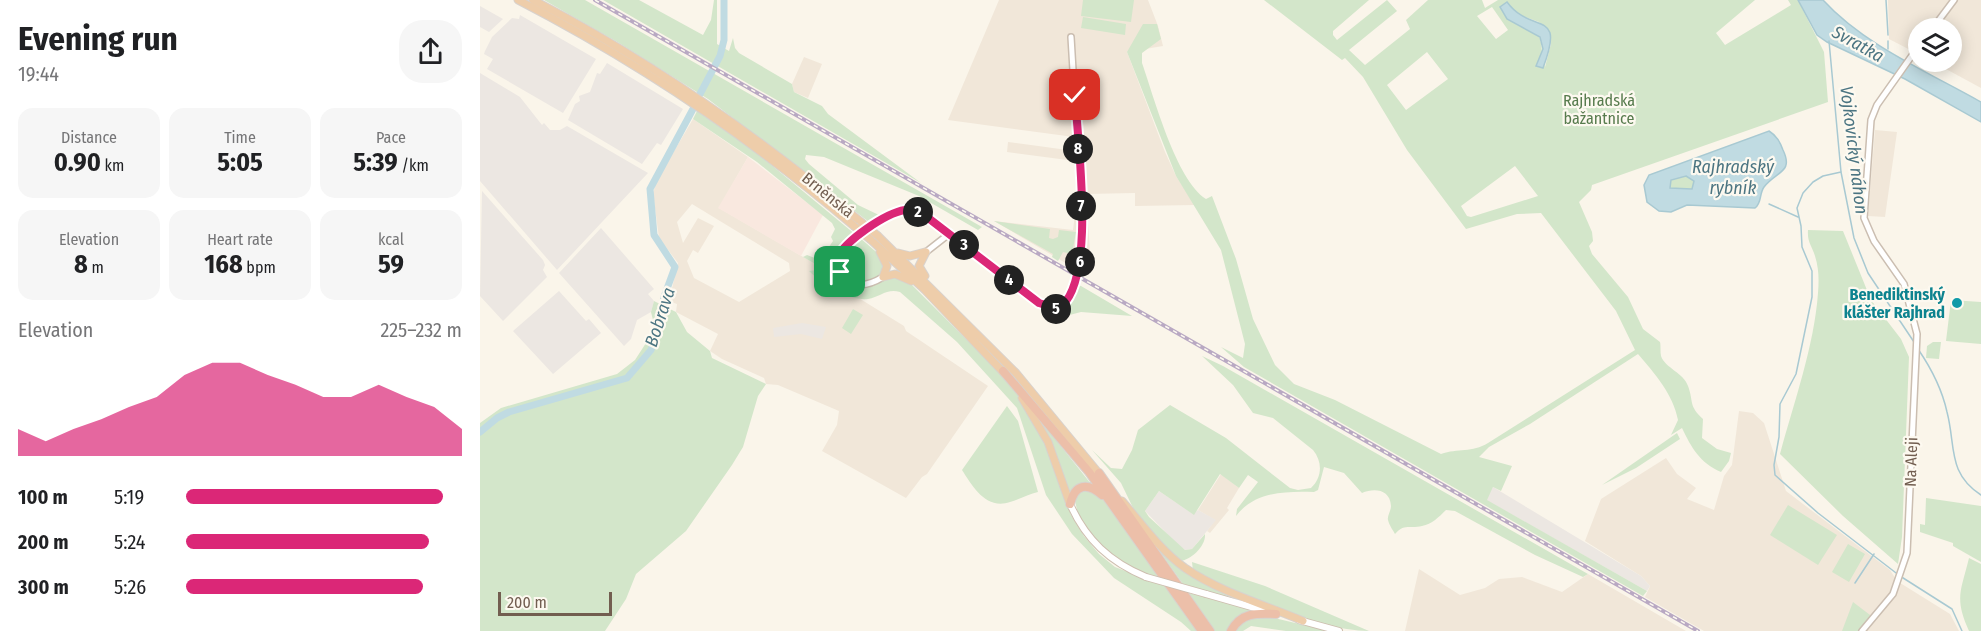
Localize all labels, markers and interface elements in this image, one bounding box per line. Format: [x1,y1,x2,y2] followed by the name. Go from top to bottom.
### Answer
[1908,18,1962,72] map controls
[1908,18,1962,72] button: layers
[18,19,178,59] text: Evening run
[399,20,462,83] button: share
[1827,20,1888,67] water label: Svratka
[18,62,59,86] text: 19:44
[1049,69,1100,120] pin
[1058,78,1091,111] icon: check
[1835,85,1873,215] water label: Vojkovický náhon
[1563,91,1635,128] park label: Rajhradská bažantnice
[61,128,117,147] text: Distance
[224,128,256,147] text: Time
[376,128,406,147] text: Pace
[1063,134,1093,164] pin: 8
[1074,139,1082,158] text: 8
[54,147,101,178] text: 0.90
[217,147,263,178] text: 5:05
[353,147,398,178] text: 5:39
[101,156,124,175] text: km
[398,156,429,175] text: /km
[1692,156,1775,199] water label: Rajhradský rybník
[798,168,858,222] street label: Brněnská
[1066,191,1096,221] pin: 7
[1078,196,1084,215] text: 7
[903,197,933,227] pin: 2
[914,202,922,221] text: 2
[59,230,119,249] text: Elevation
[207,230,273,249] text: Heart rate
[378,230,404,249] text: kcal
[949,230,979,260] pin: 3
[960,235,968,254] text: 3
[814,246,865,297] pin
[1065,247,1095,277] pin: 6
[74,249,88,280] text: 8
[204,249,243,280] text: 168
[378,249,404,280] text: 59
[1076,252,1084,271] text: 6
[823,255,856,288] icon: arrive
[88,258,104,277] text: m
[243,258,276,277] text: bpm
[994,265,1024,295] pin: 4
[1005,270,1013,289] text: 4
[640,285,680,349] water label: Bobrava
[1844,285,1945,322] place label: Benediktinský klášter Rajhrad
[1041,294,1071,324] pin: 5
[1950,296,1964,310] marker: Benediktinský klášter Rajhrad
[1052,299,1060,318] text: 5
[18,318,93,342] text: Elevation
[380,318,462,342] text: 225–232 m
[1901,437,1921,487] street label: Na Aleji
[18,485,68,509] text: 100 m
[114,485,144,509] text: 5:19
[18,530,69,554] text: 200 m
[114,530,146,554] text: 5:24
[18,575,69,599] text: 300 m
[114,575,146,599] text: 5:26
[498,589,612,616] scale bar
[507,593,547,612] text: 200 m

